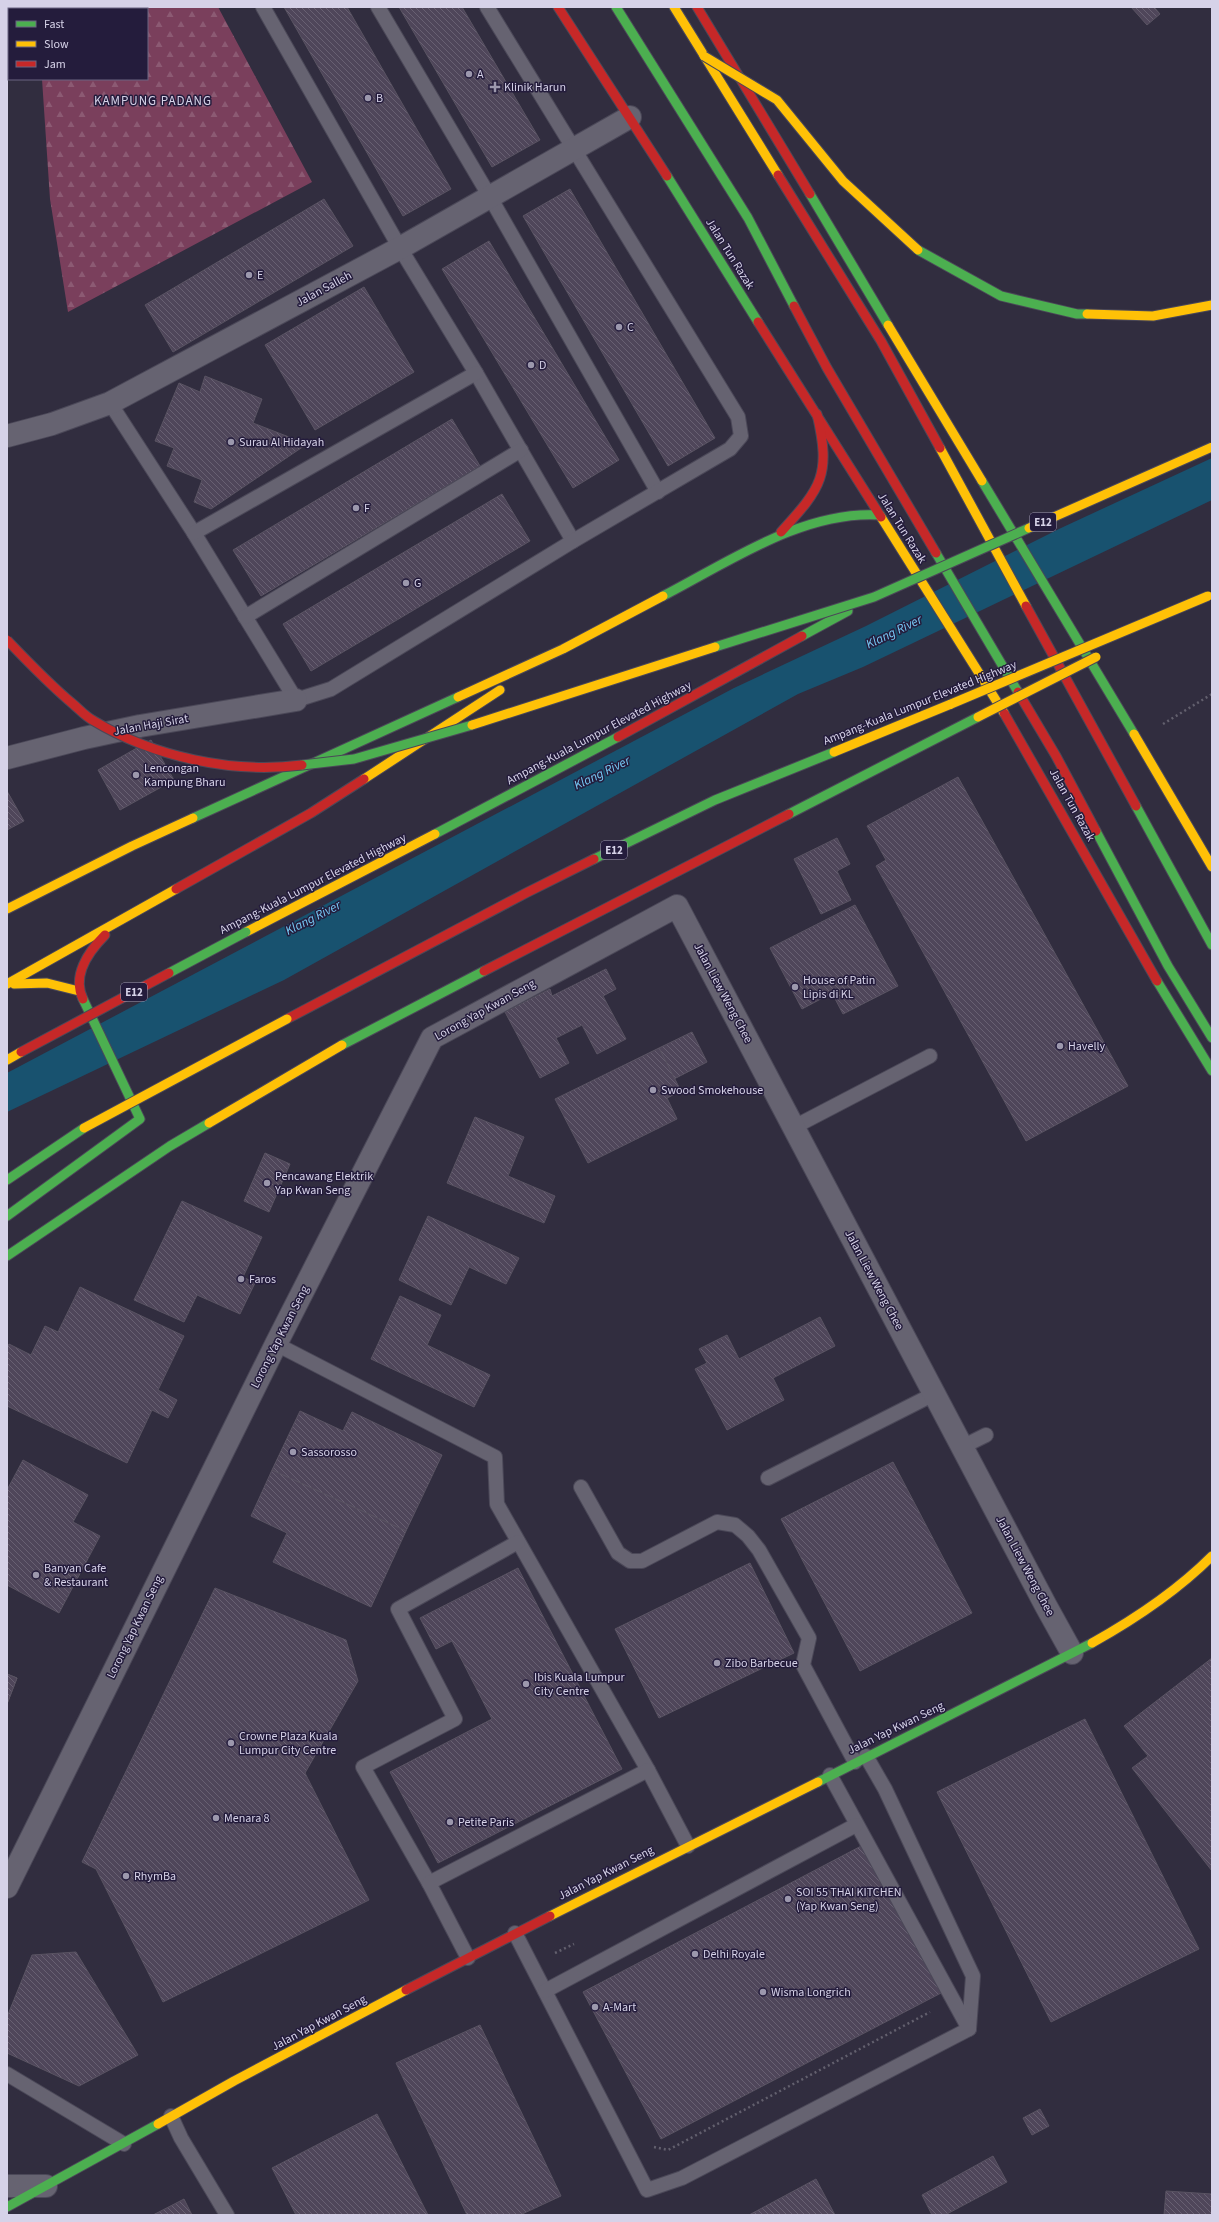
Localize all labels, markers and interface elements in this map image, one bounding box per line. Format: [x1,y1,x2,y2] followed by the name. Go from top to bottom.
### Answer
[8,8,148,80] legend
[44,16,64,33] text: Fast
[44,36,69,53] text: Slow
[44,56,66,73] text: Jam
[477,66,484,83] place label: A
[464,69,474,79] marker: A
[504,79,566,96] place label: Klinik Harun
[489,81,501,93] marker: Klinik Harun
[376,90,383,107] place label: B
[94,92,212,110] district label: KAMPUNG PADANG
[363,93,373,103] marker: B
[701,215,759,293] street label: Jalan Tun Razak
[257,267,263,284] place label: E
[293,267,355,311] street label: Jalan Salleh
[244,270,254,280] marker: E
[627,319,634,336] place label: C
[614,322,624,332] marker: C
[539,357,546,374] place label: D
[526,360,536,370] marker: D
[239,434,324,451] place label: Surau Al Hidayah
[226,437,236,447] marker: Surau Al Hidayah
[873,489,931,567] street label: Jalan Tun Razak
[364,500,370,517] place label: F
[351,503,361,513] marker: F
[1030,513,1056,531] road number: E12
[414,575,421,592] place label: G
[401,578,411,588] marker: G
[863,610,926,653] water label: Klang River
[821,656,1020,750] street label: Ampang-Kuala Lumpur Elevated Highway
[504,677,695,789] street label: Ampang-Kuala Lumpur Elevated Highway
[112,710,190,740] street label: Jalan Haji Sirat
[571,751,634,794] water label: Klang River
[144,760,225,791] place label: Lencongan Kampung Bharu
[1045,766,1099,845] street label: Jalan Tun Razak
[131,770,141,780] marker: Lencongan Kampung Bharu
[217,829,410,939] street label: Ampang-Kuala Lumpur Elevated Highway
[601,841,627,859] road number: E12
[282,896,345,940] water label: Klang River
[689,940,757,1046] street label: Jalan Liew Weng Chee
[803,972,875,1003] place label: House of Patin Lipis di KL
[431,975,539,1045] street label: Lorong Yap Kwan Seng
[790,982,800,992] marker: House of Patin Lipis di KL
[121,983,147,1001] road number: E12
[1068,1038,1106,1055] place label: Havelly
[1055,1041,1065,1051] marker: Havelly
[661,1082,763,1099] place label: Swood Smokehouse
[648,1085,658,1095] marker: Swood Smokehouse
[274,1168,373,1199] place label: Pencawang Elektrik Yap Kwan Seng
[262,1178,272,1188] marker: Pencawang Elektrik Yap Kwan Seng
[840,1227,908,1333] street label: Jalan Liew Weng Chee
[249,1271,276,1288] place label: Faros
[236,1274,246,1284] marker: Faros
[247,1283,313,1391] street label: Lorong Yap Kwan Seng
[301,1444,357,1461] place label: Sassorosso
[288,1447,298,1457] marker: Sassorosso
[991,1513,1059,1619] street label: Jalan Liew Weng Chee
[44,1560,108,1591] place label: Banyan Cafe & Restaurant
[31,1570,41,1580] marker: Banyan Cafe & Restaurant
[103,1572,167,1682] street label: Lorong Yap Kwan Seng
[725,1655,798,1672] place label: Zibo Barbecue
[712,1658,722,1668] marker: Zibo Barbecue
[534,1669,625,1700] place label: Ibis Kuala Lumpur City Centre
[521,1679,531,1689] marker: Ibis Kuala Lumpur City Centre
[845,1697,947,1759] street label: Jalan Yap Kwan Seng
[239,1728,338,1759] place label: Crowne Plaza Kuala Lumpur City Centre
[226,1738,236,1748] marker: Crowne Plaza Kuala Lumpur City Centre
[224,1810,270,1827] place label: Menara 8
[211,1813,221,1823] marker: Menara 8
[458,1814,514,1831] place label: Petite Paris
[445,1817,455,1827] marker: Petite Paris
[555,1842,657,1904] street label: Jalan Yap Kwan Seng
[134,1868,176,1885] place label: RhymBa
[121,1871,131,1881] marker: RhymBa
[796,1884,902,1915] place label: SOI 55 THAI KITCHEN (Yap Kwan Seng)
[783,1894,793,1904] marker: SOI 55 THAI KITCHEN (Yap Kwan Seng)
[703,1946,765,1963] place label: Delhi Royale
[690,1949,700,1959] marker: Delhi Royale
[771,1984,851,2001] place label: Wisma Longrich
[758,1987,768,1997] marker: Wisma Longrich
[269,1991,369,2055] street label: Jalan Yap Kwan Seng
[603,1999,636,2016] place label: A-Mart
[590,2002,600,2012] marker: A-Mart

